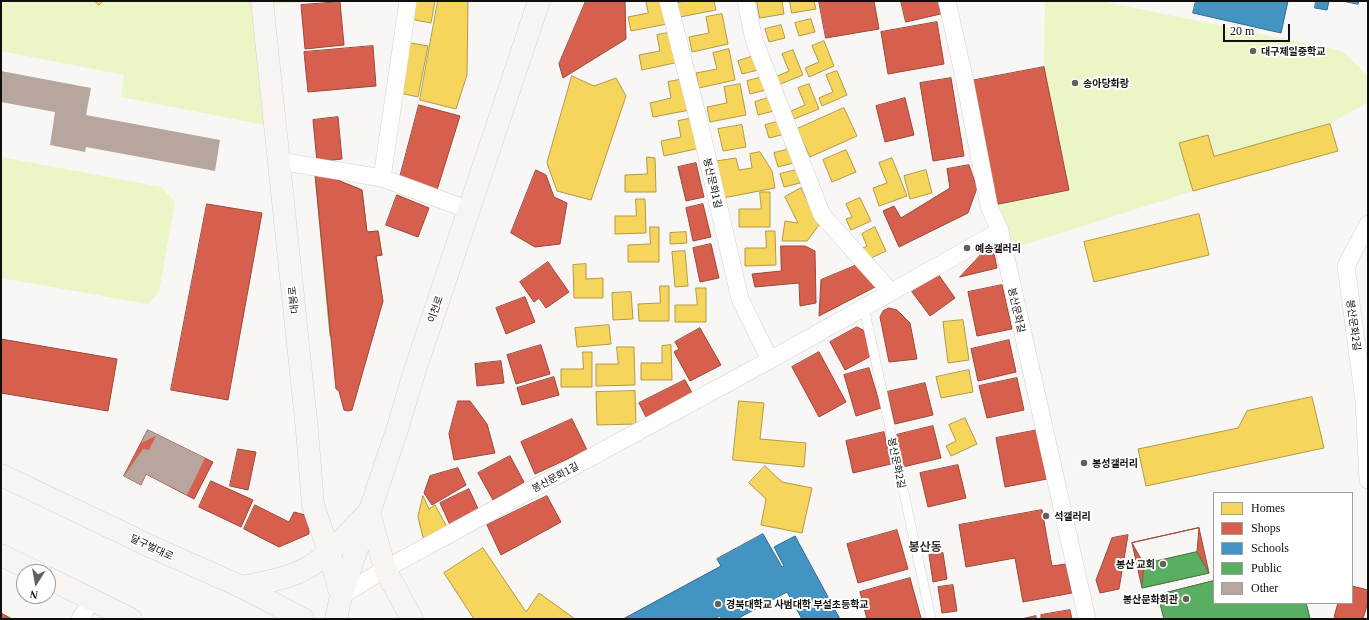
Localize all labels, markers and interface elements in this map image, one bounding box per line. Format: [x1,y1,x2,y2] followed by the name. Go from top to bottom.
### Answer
[1225,16,1292,42] scale bar
[1230,24,1254,38] text: 20 m
[1261,45,1325,57] place label: 대구제일중학교
[1248,46,1258,56] marker: 대구제일중학교
[1083,77,1129,89] place label: 송아당화랑
[1070,78,1080,88] marker: 송아당화랑
[701,157,725,209] street label: 봉산문화1길
[975,242,1021,254] place label: 예송갤러리
[962,243,972,253] marker: 예송갤러리
[286,286,300,314] street label: 대봉로
[1006,286,1028,334] street label: 봉산문화길
[425,294,445,324] street label: 이천로
[1344,299,1364,351] street label: 봉산문화2길
[886,437,908,489] street label: 봉산문화2길
[1092,457,1138,469] place label: 봉성갤러리
[1079,458,1089,468] marker: 봉성갤러리
[529,460,581,494] street label: 봉산문화1길
[1213,492,1353,604] legend
[1251,501,1285,515] text: Homes
[1054,510,1091,522] place label: 석갤러리
[1041,511,1051,521] marker: 석갤러리
[1251,521,1280,535] text: Shops
[129,532,175,562] street label: 달구벌대로
[908,539,942,553] district label: 봉산동
[1251,541,1289,555] text: Schools
[1116,558,1155,570] place label: 봉산 교회
[1158,559,1168,569] marker: 봉산 교회
[1251,561,1282,575] text: Public
[16,564,56,604] north arrow
[1251,581,1278,595] text: Other
[29,588,39,601] text: N
[1123,593,1178,605] place label: 봉산문화회관
[1181,594,1191,604] marker: 봉산문화회관
[726,598,869,610] place label: 경북대학교 사범대학 부설초등학교
[713,599,723,609] marker: 경북대학교 사범대학 부설초등학교

